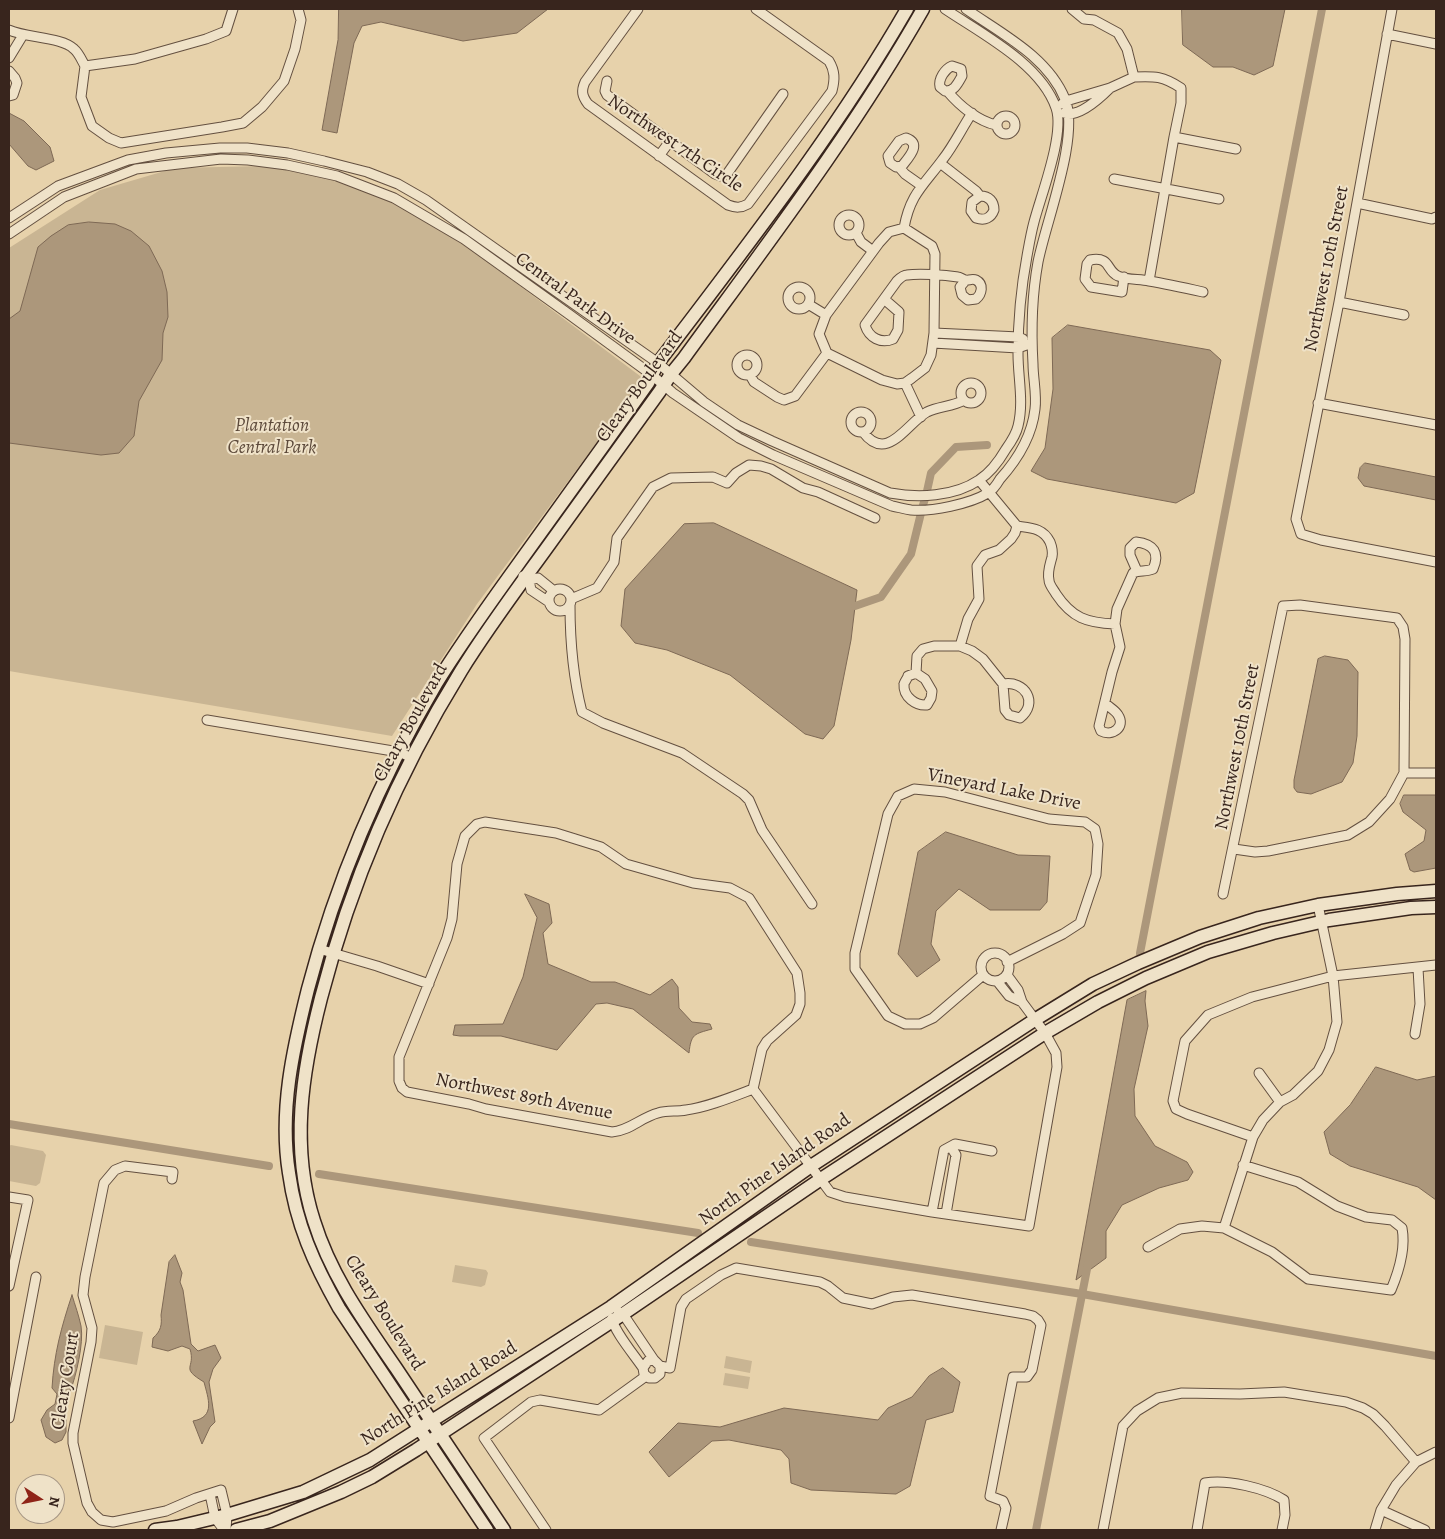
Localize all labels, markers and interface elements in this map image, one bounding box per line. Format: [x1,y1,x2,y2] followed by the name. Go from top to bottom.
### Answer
[603,90,747,198] street label: Northwest 7th Circle
[1300,184,1354,354] street label: Northwest 10th Street
[510,248,640,350] street label: Central Park Drive
[592,327,688,447] street label: Cleary Boulevard
[228,415,316,459] park label: Plantation Central Park
[369,660,453,786] street label: Cleary Boulevard
[1211,662,1265,832] street label: Northwest 10th Street
[925,764,1083,816] street label: Vineyard Lake Drive
[433,1069,615,1125] street label: Northwest 89th Avenue
[695,1109,855,1231] street label: North Pine Island Road
[339,1251,429,1375] street label: Cleary Boulevard
[47,1331,85,1431] street label: Cleary Court
[357,1337,521,1451] street label: North Pine Island Road
[15,1474,65,1524] north arrow
[44,1495,65,1509] text: N

